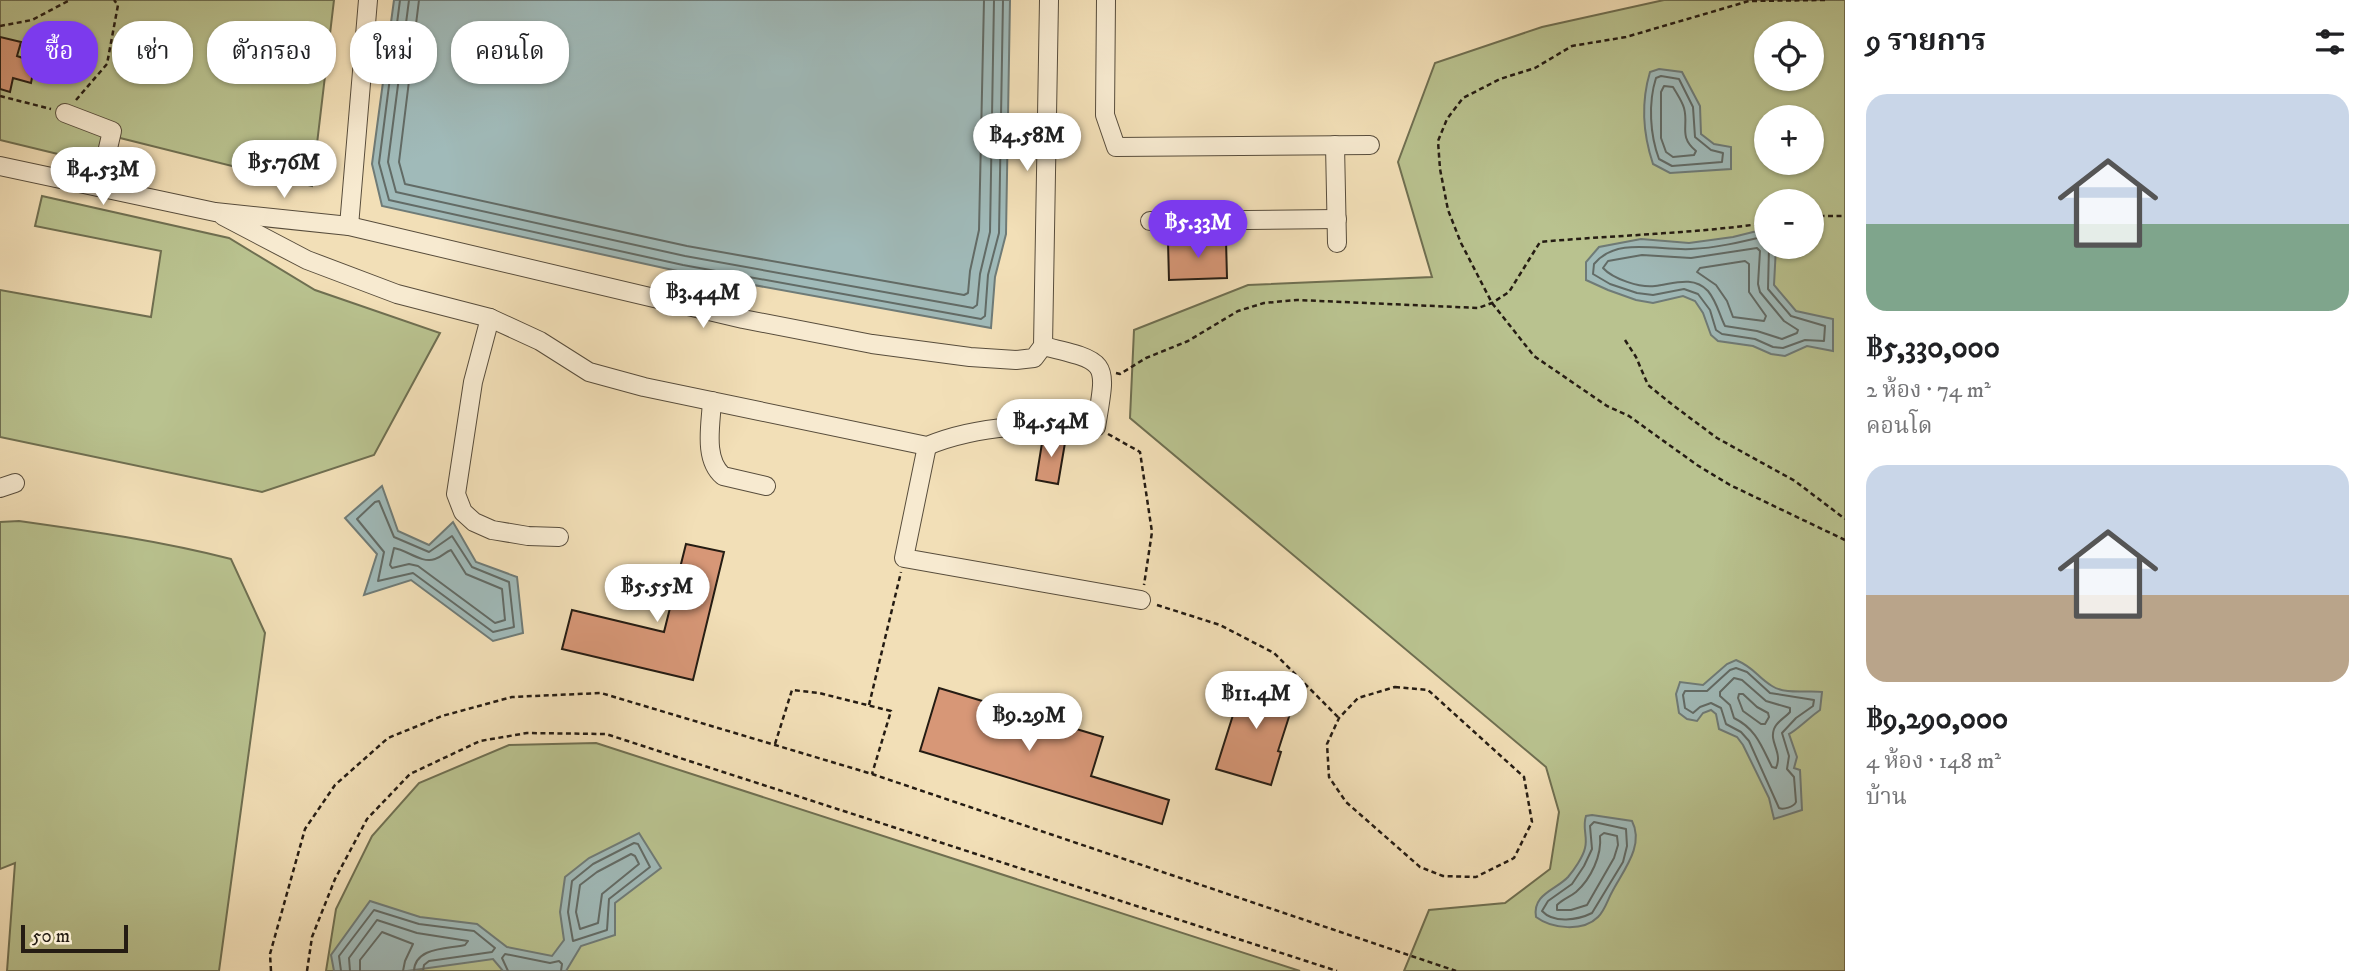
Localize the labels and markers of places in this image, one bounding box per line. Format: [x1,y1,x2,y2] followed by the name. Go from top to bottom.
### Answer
[970,114,1084,173] pin: ฿4.58M
[227,140,341,200] pin: ฿5.76M
[46,148,160,207] pin: ฿4.53M
[1141,201,1255,260] pin: ฿5.33M
[646,270,760,330] pin: ฿3.44M
[994,400,1108,459] pin: ฿4.54M
[600,564,714,624] pin: ฿5.55M
[1199,672,1313,731] pin: ฿11.4M
[972,694,1086,753] pin: ฿9.29M

